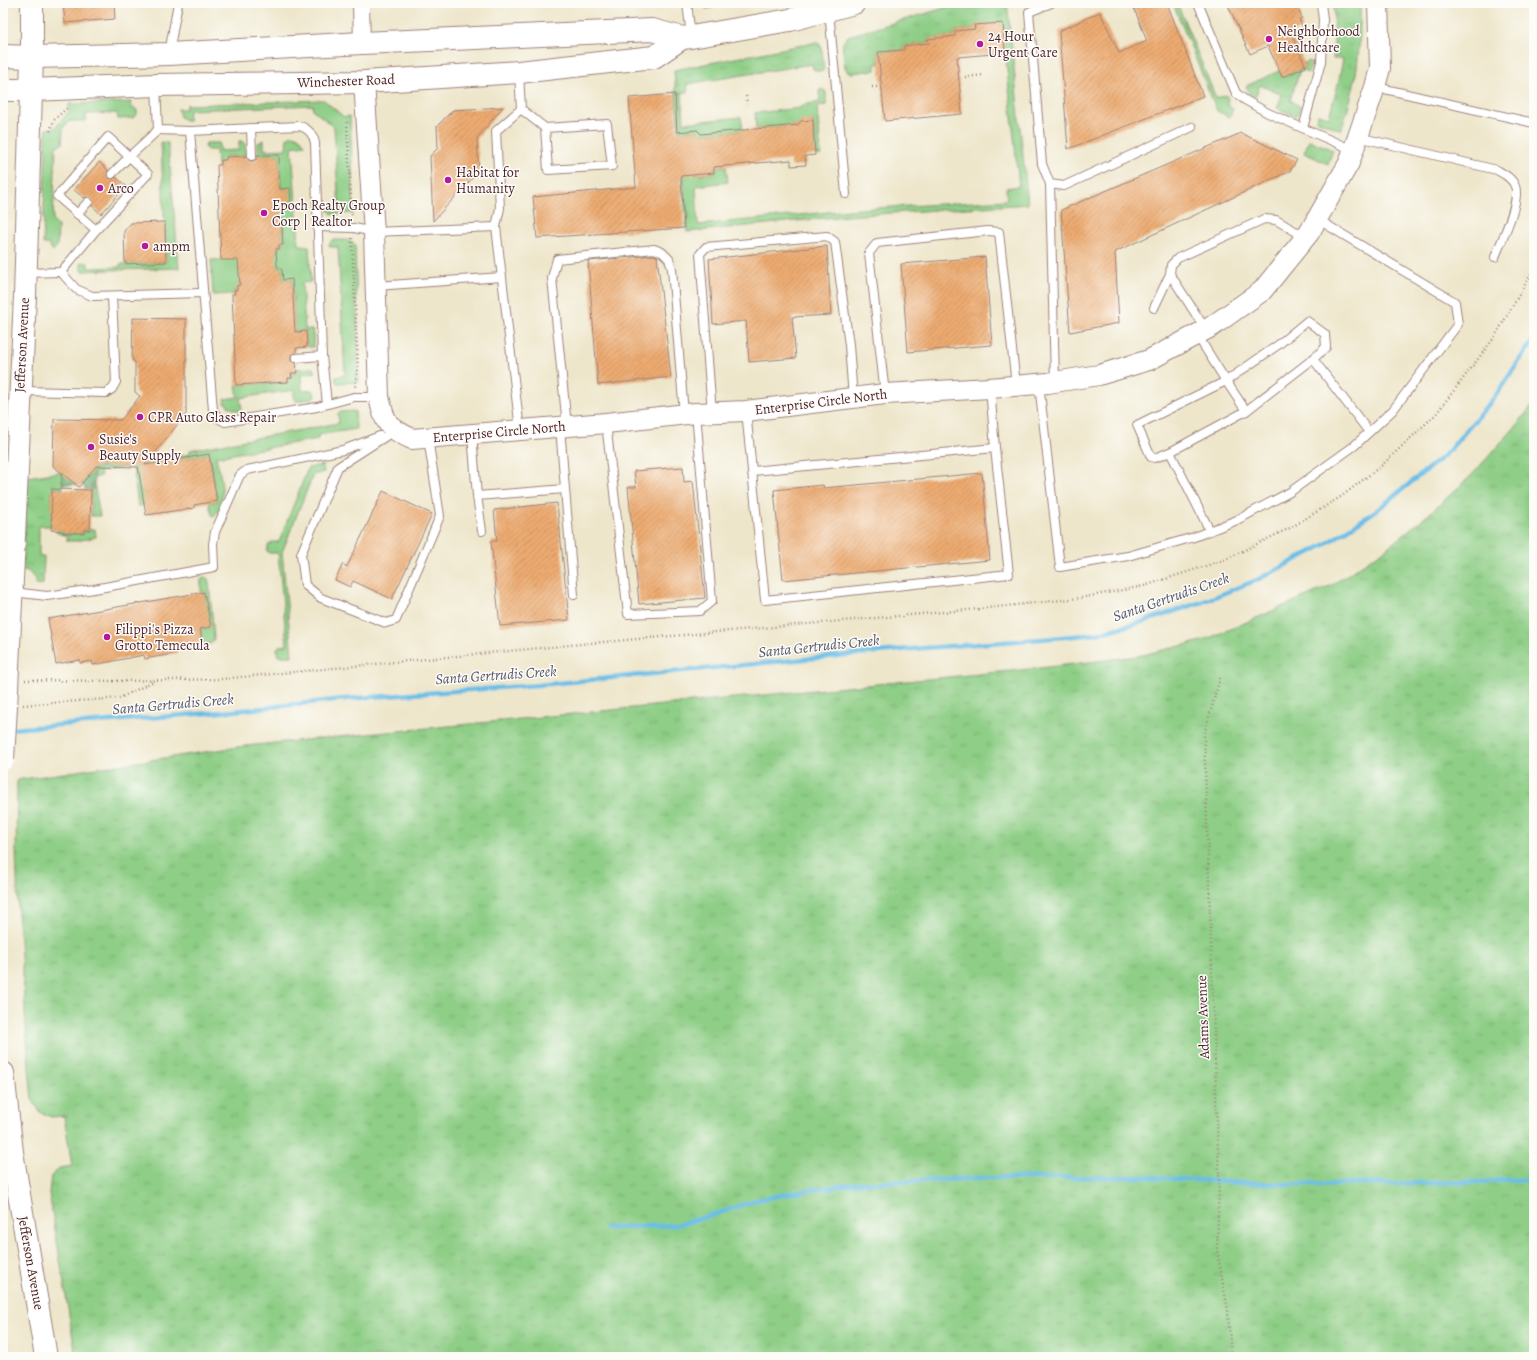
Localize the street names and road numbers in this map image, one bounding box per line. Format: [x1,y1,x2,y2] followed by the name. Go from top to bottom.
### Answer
[296,70,396,92] street label: Winchester Road
[10,297,34,393] street label: Jefferson Avenue
[754,384,889,420] street label: Enterprise Circle North
[432,417,567,447] street label: Enterprise Circle North
[1192,975,1214,1060] street label: Adams Avenue
[13,1214,49,1312] street label: Jefferson Avenue

